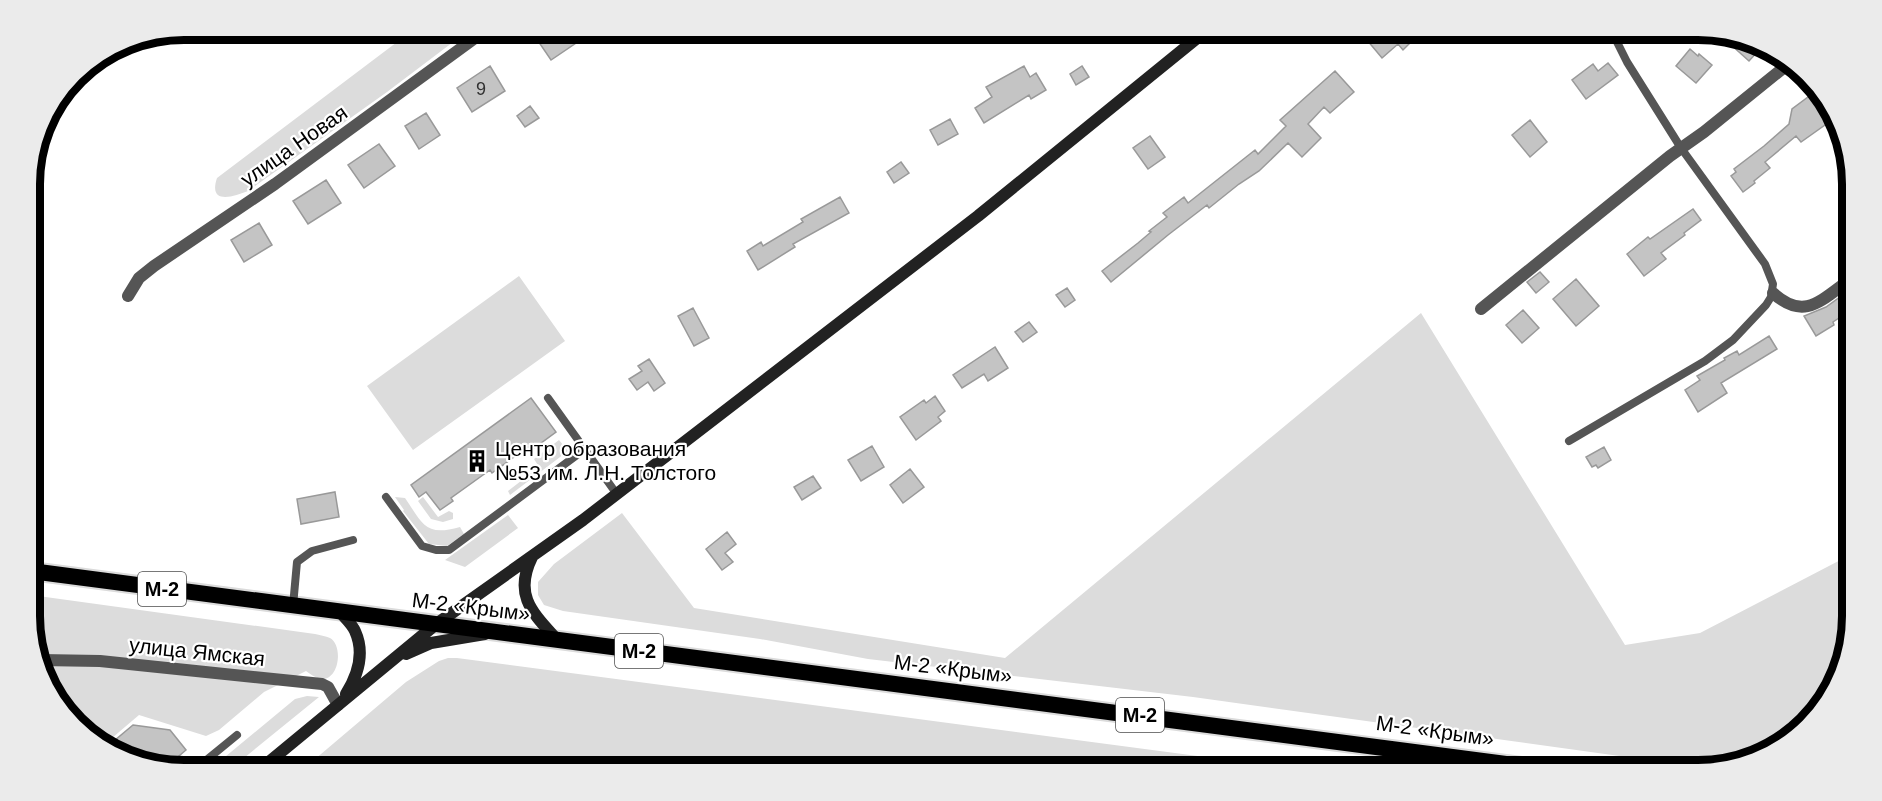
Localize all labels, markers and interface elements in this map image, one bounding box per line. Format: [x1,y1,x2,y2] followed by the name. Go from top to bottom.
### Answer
[476,79,486,99] house number: 9
[236,100,351,191] street label: улица Новая
[495,437,716,484] place label: Центр образования №53 им. Л.Н. Толстого
[464,448,490,474] building icon: Центр образования №53 им. Л.Н. Толстого
[138,572,186,606] road number: М-2
[411,588,531,625] street label: М-2 «Крым»
[128,633,266,670] street label: улица Ямская
[615,634,663,668] road number: М-2
[893,650,1013,687] street label: М-2 «Крым»
[1116,698,1164,732] road number: М-2
[1375,711,1495,750] street label: М-2 «Крым»

